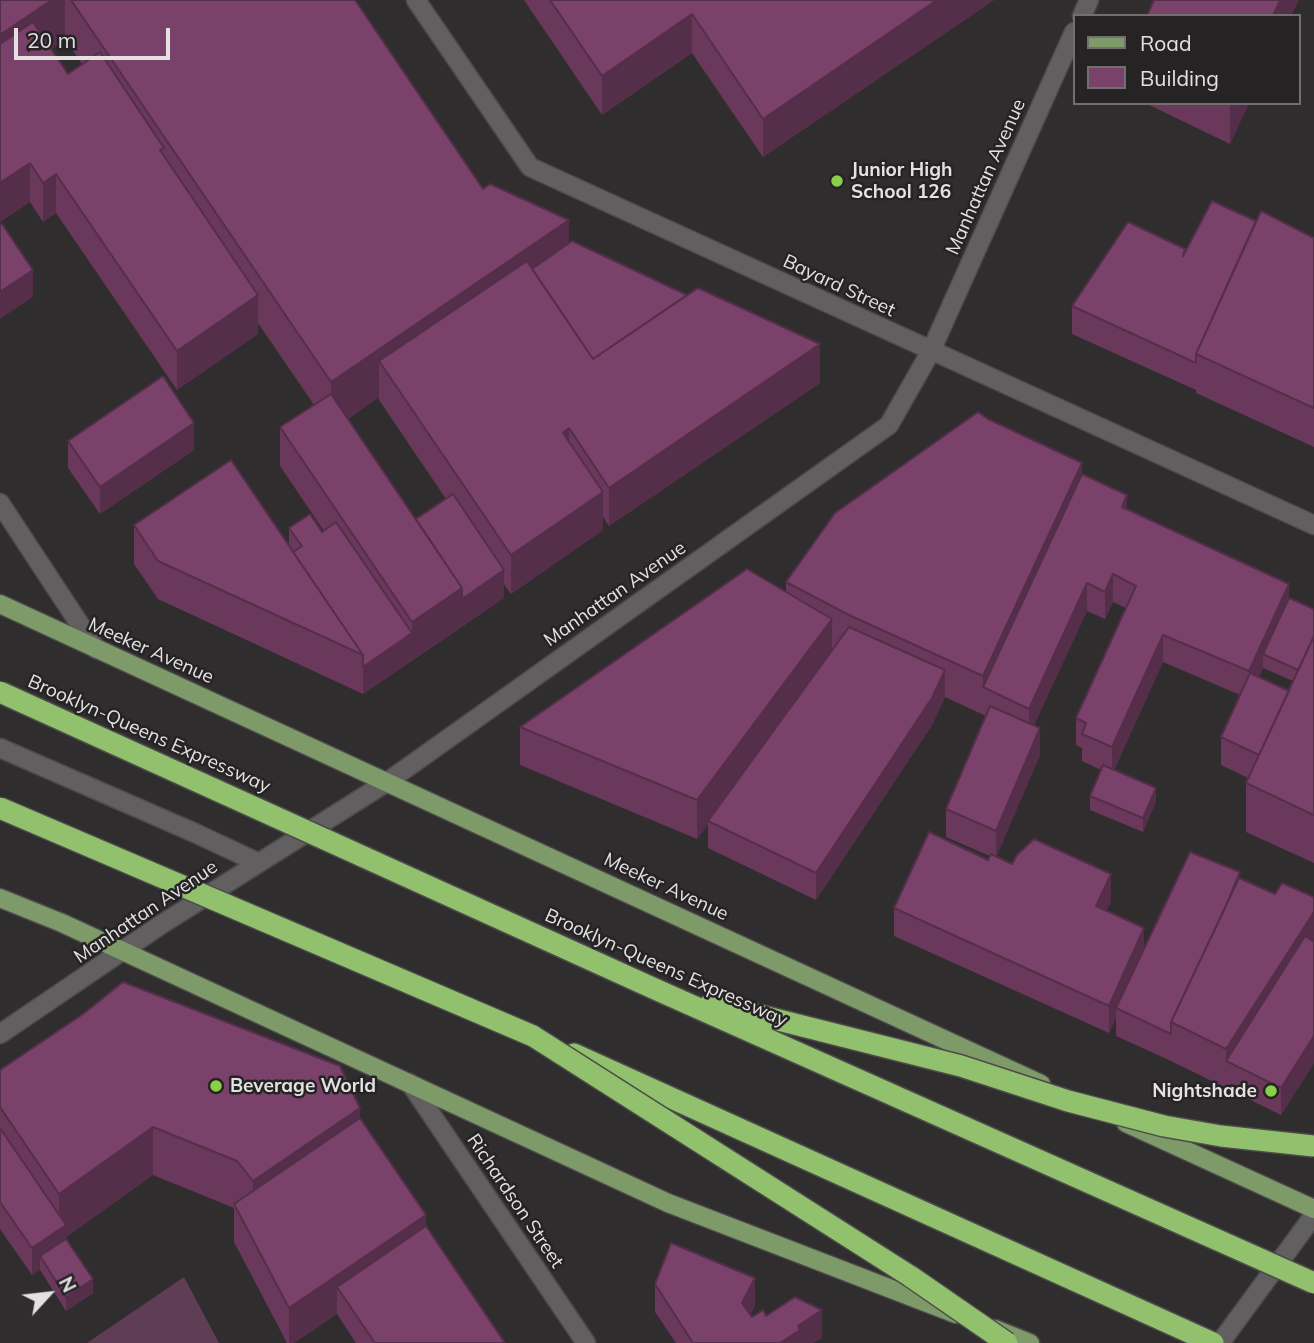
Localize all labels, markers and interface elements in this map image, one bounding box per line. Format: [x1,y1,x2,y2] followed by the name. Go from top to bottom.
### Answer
[18,14,173,58] scale bar
[1072,14,1300,105] legend
[27,27,76,53] text: 20 m
[1140,30,1191,56] text: Road
[1140,65,1219,91] text: Building
[941,96,1031,258] street label: Manhattan Avenue
[851,159,952,203] place label: Junior High School 126
[829,173,845,189] marker: Junior High School 126
[779,250,899,322] street label: Bayard Street
[540,536,690,652] street label: Manhattan Avenue
[85,613,217,689] street label: Meeker Avenue
[24,670,274,798] street label: Brooklyn-Queens Expressway
[600,848,732,926] street label: Meeker Avenue
[70,856,222,968] street label: Manhattan Avenue
[541,904,791,1032] street label: Brooklyn-Queens Expressway
[230,1075,376,1097] place label: Beverage World
[208,1078,224,1094] marker: Beverage World
[1152,1080,1257,1102] place label: Nightshade
[1263,1083,1279,1099] marker: Nightshade
[462,1130,568,1272] street label: Richardson Street
[14,1259,84,1329] north arrow
[54,1273,82,1296] text: N

